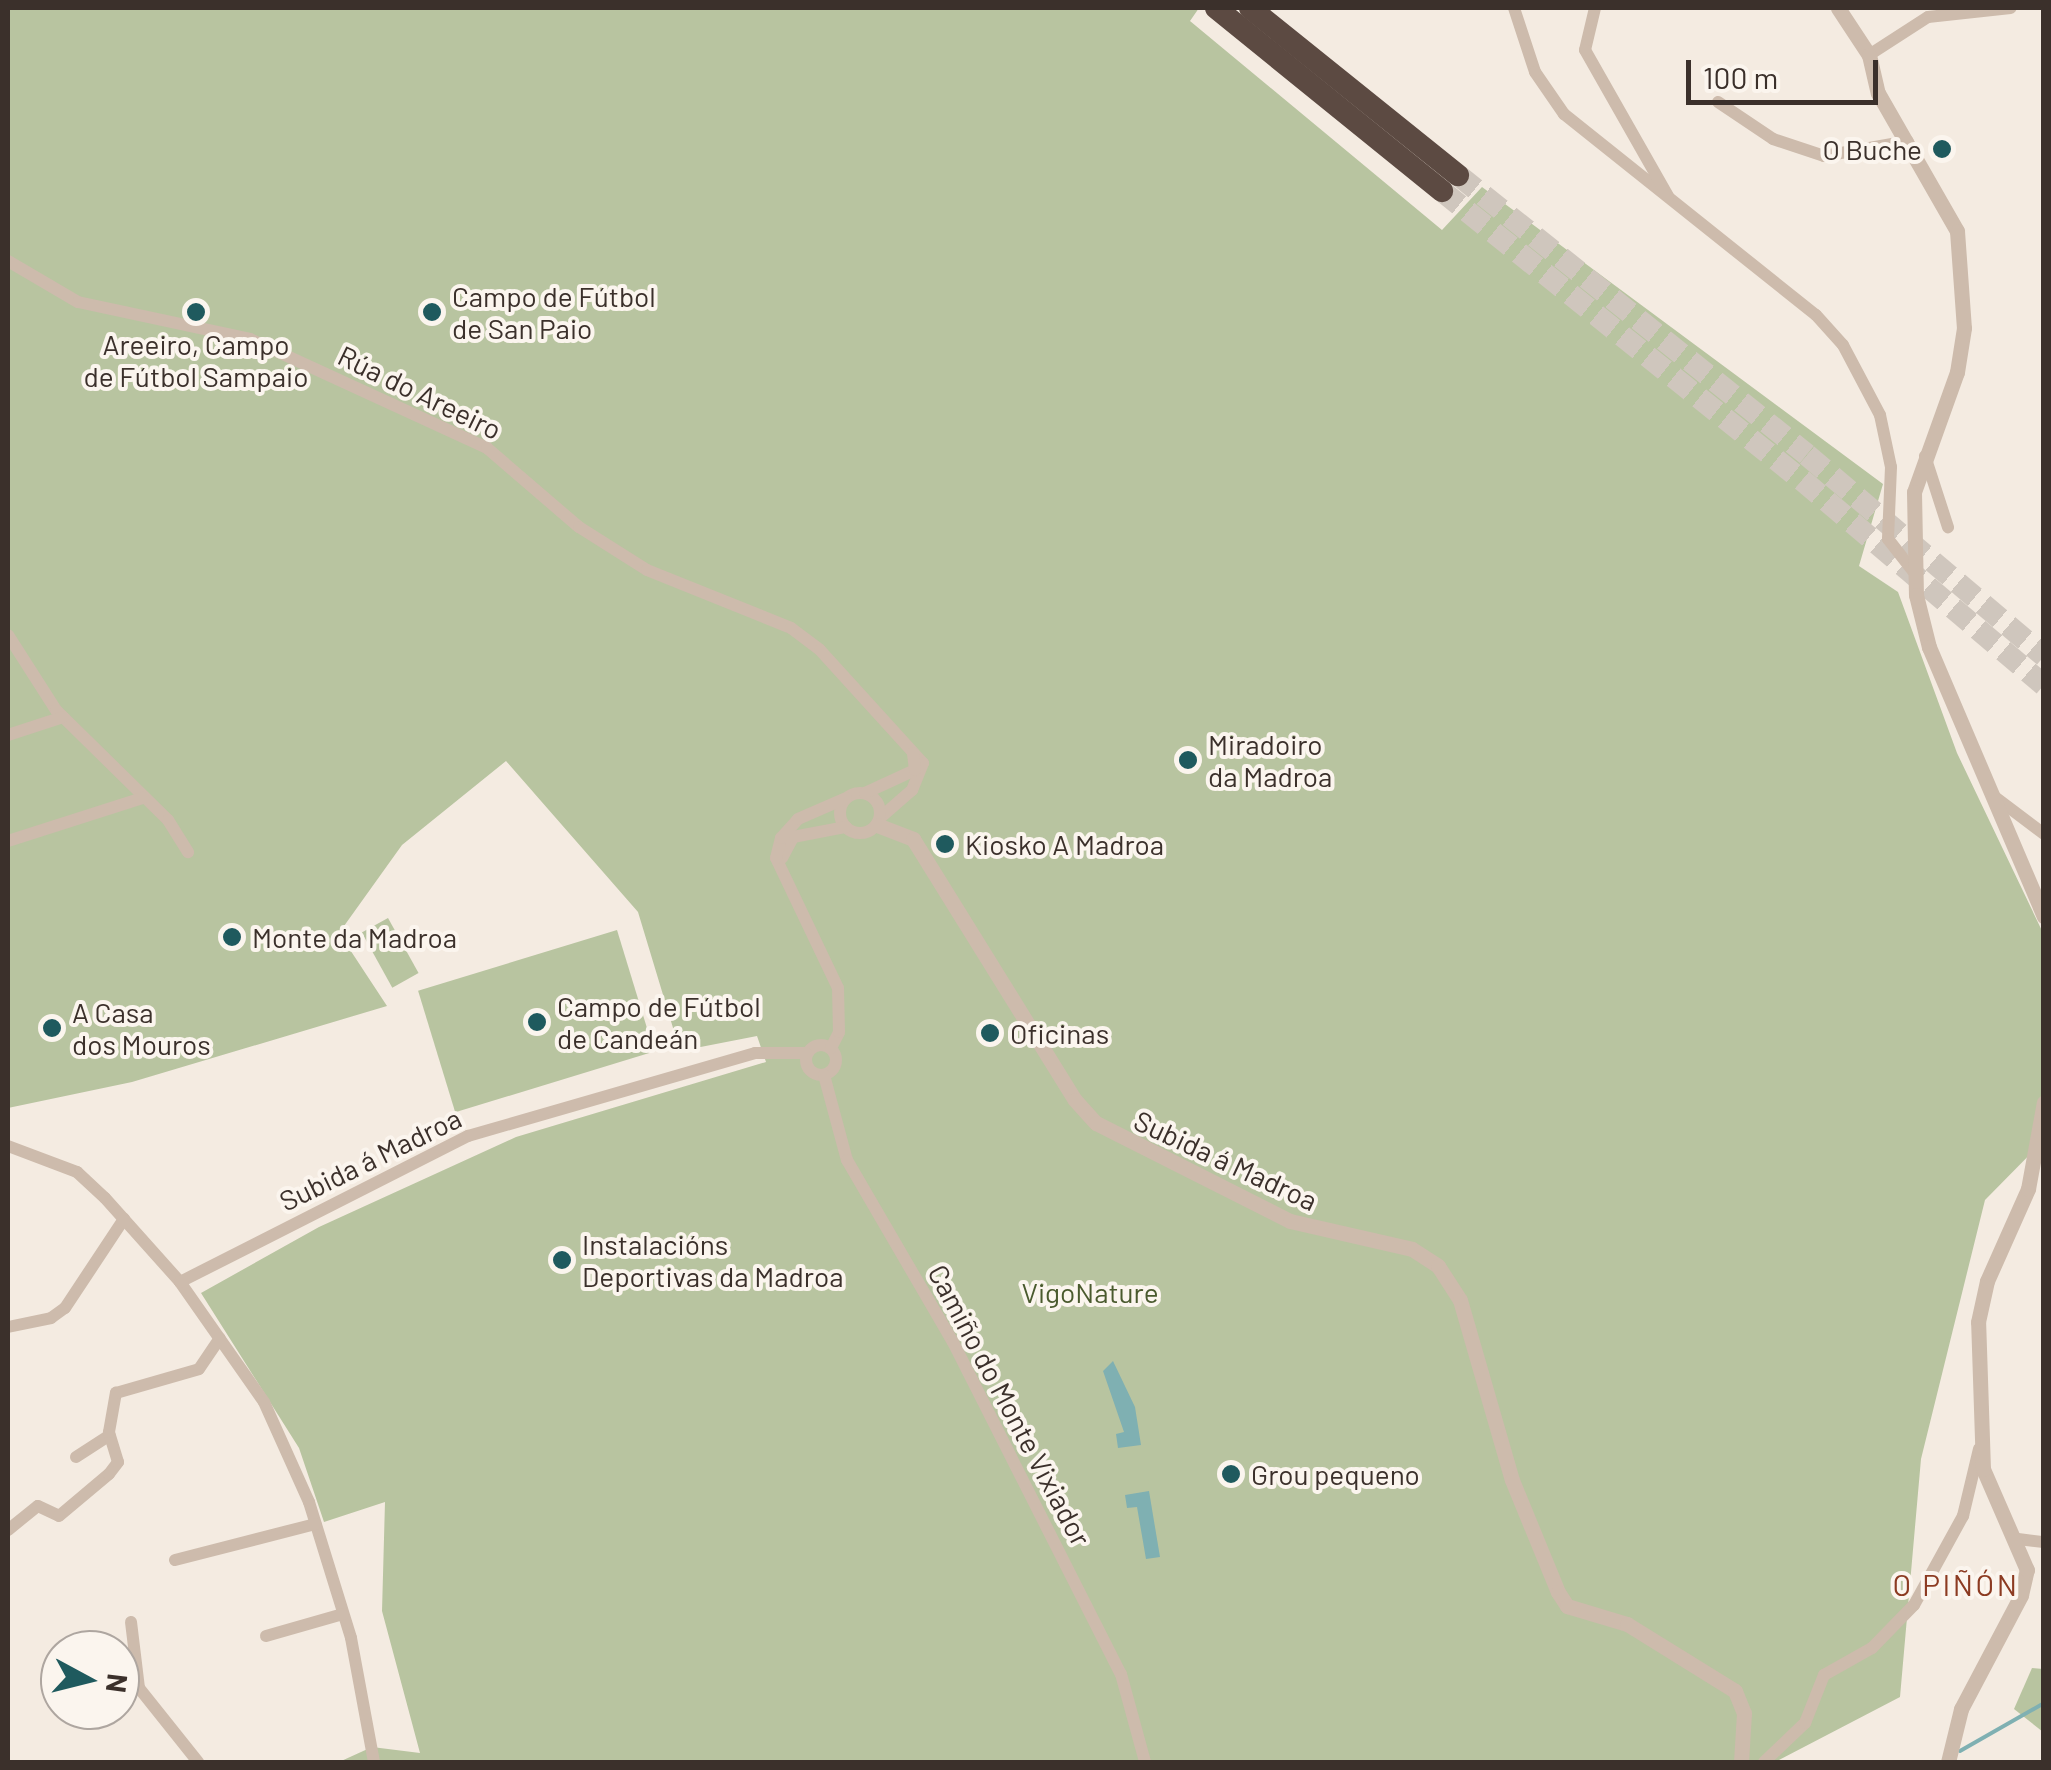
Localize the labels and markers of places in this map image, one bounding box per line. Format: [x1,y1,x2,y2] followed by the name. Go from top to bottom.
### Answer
[1822,132,1922,166] place label: O Buche
[1931,138,1953,160] marker: O Buche
[452,279,656,345] place label: Campo de Fútbol de San Paio
[185,301,207,323] marker: Areeiro, Campo de Fútbol Sampaio
[421,301,443,323] marker: Campo de Fútbol de San Paio
[84,327,308,393] place label: Areeiro, Campo de Fútbol Sampaio
[1208,727,1332,793] place label: Miradoiro da Madroa
[1177,749,1199,771] marker: Miradoiro da Madroa
[965,827,1164,861] place label: Kiosko A Madroa
[934,833,956,855] marker: Kiosko A Madroa
[252,920,457,954] place label: Monte da Madroa
[221,926,243,948] marker: Monte da Madroa
[557,989,761,1055] place label: Campo de Fútbol de Candeán
[72,995,211,1061] place label: A Casa dos Mouros
[526,1011,548,1033] marker: Campo de Fútbol de Candeán
[1010,1016,1109,1050] place label: Oficinas
[41,1017,63,1039] marker: A Casa dos Mouros
[979,1022,1001,1044] marker: Oficinas
[582,1227,843,1293] place label: Instalacións Deportivas da Madroa
[551,1249,573,1271] marker: Instalacións Deportivas da Madroa
[1251,1457,1420,1491] place label: Grou pequeno
[1220,1463,1242,1485] marker: Grou pequeno

